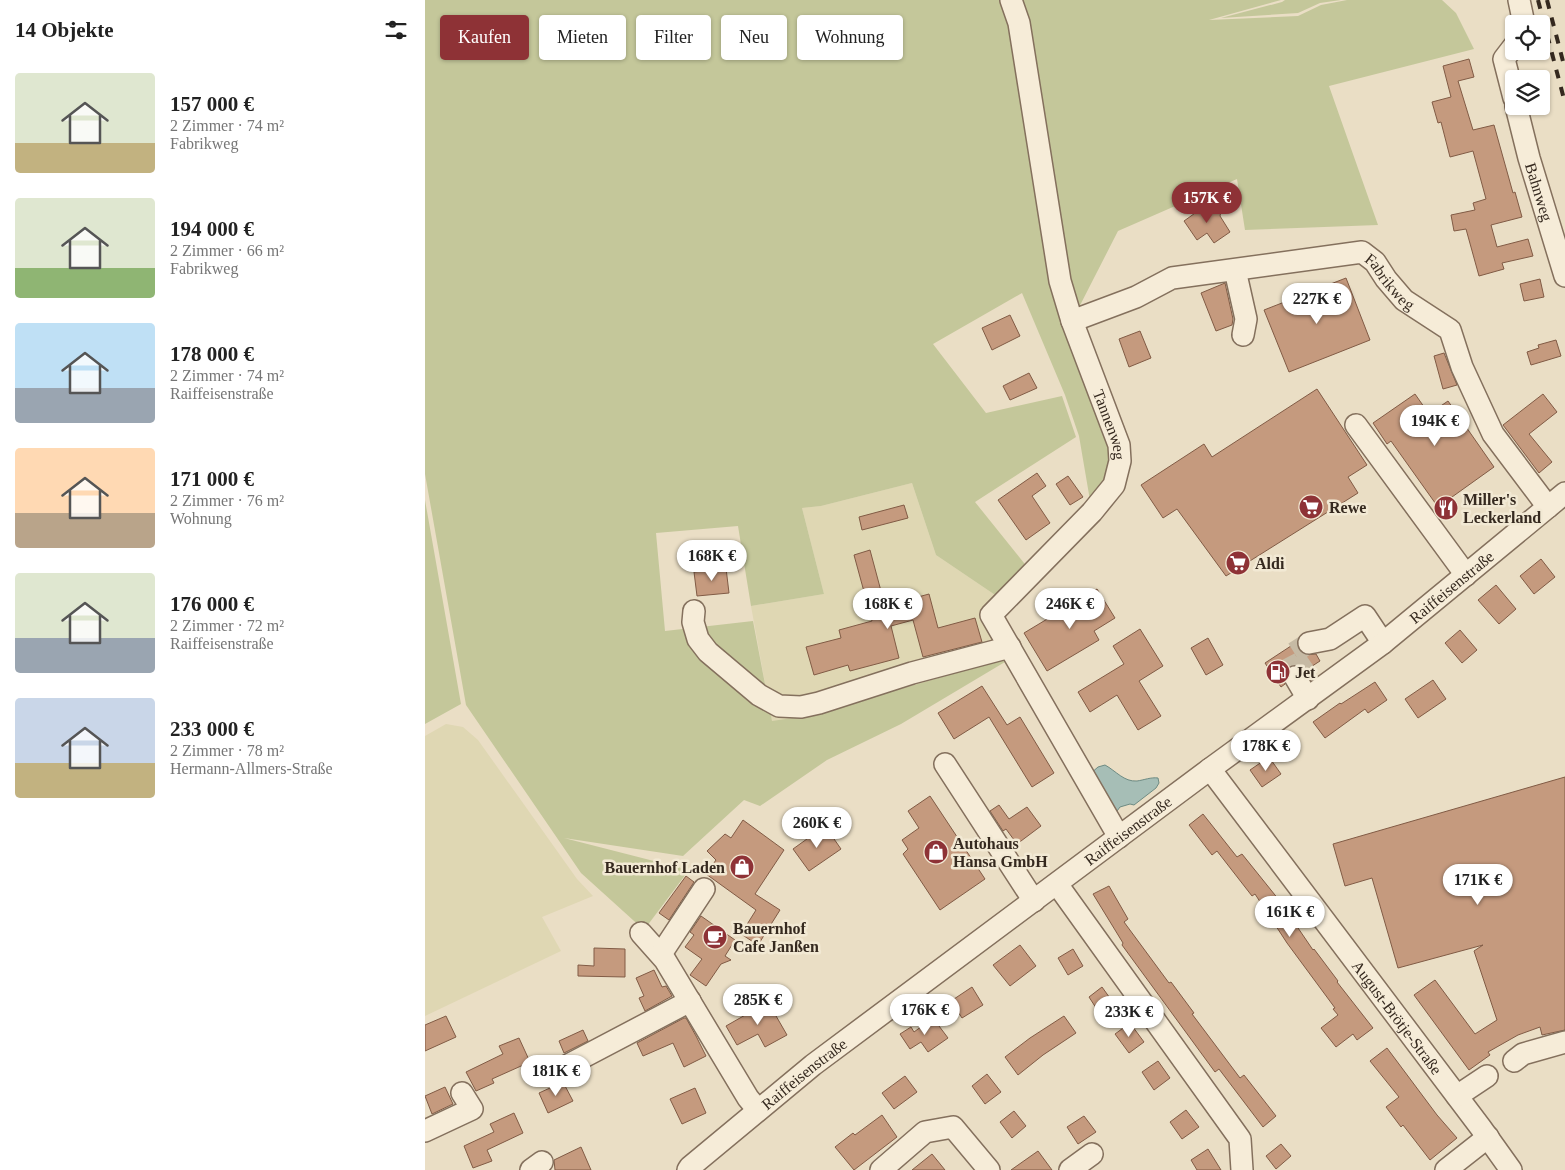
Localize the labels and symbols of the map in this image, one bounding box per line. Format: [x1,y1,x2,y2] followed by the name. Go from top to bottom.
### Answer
[1522,160,1556,224] street label: Bahnweg
[1166,182,1248,224] pin: 157K €
[1362,249,1418,314] street label: Fabrikweg
[1276,282,1358,325] pin: 227K €
[1090,387,1128,460] street label: Tannenweg
[1394,404,1476,447] pin: 194K €
[1463,491,1541,526] place label: Miller's Leckerland
[1298,494,1324,520] supermarket icon: Rewe
[1433,495,1459,521] restaurant icon: Miller's Leckerland
[1329,499,1366,516] place label: Rewe
[671,540,753,582] pin: 168K €
[1406,547,1497,626] street label: Raiffeisenstraße
[1225,550,1251,576] supermarket icon: Aldi
[1255,555,1285,572] place label: Aldi
[847,588,929,630] pin: 168K €
[1029,588,1111,630] pin: 246K €
[1265,659,1291,685] fuel station icon: Jet
[1295,664,1316,681] place label: Jet
[1225,730,1307,772] pin: 178K €
[1081,793,1174,868] street label: Raiffeisenstraße
[776,806,858,849] pin: 260K €
[953,835,1048,870] place label: Autohaus Hansa GmbH
[923,839,949,865] shop icon: Autohaus Hansa GmbH
[729,854,755,880] shop icon: Bauernhof Laden
[605,859,725,876] place label: Bauernhof Laden
[1437,864,1519,906] pin: 171K €
[1249,896,1331,938] pin: 161K €
[733,920,819,955] place label: Bauernhof Cafe Janßen
[702,924,728,950] cafe icon: Bauernhof Cafe Janßen
[1349,957,1446,1077] street label: August-Brötje-Straße
[717,984,799,1026] pin: 285K €
[884,994,966,1036] pin: 176K €
[1088,996,1170,1038] pin: 233K €
[758,1035,850,1113] street label: Raiffeisenstraße
[515,1054,597,1097] pin: 181K €

